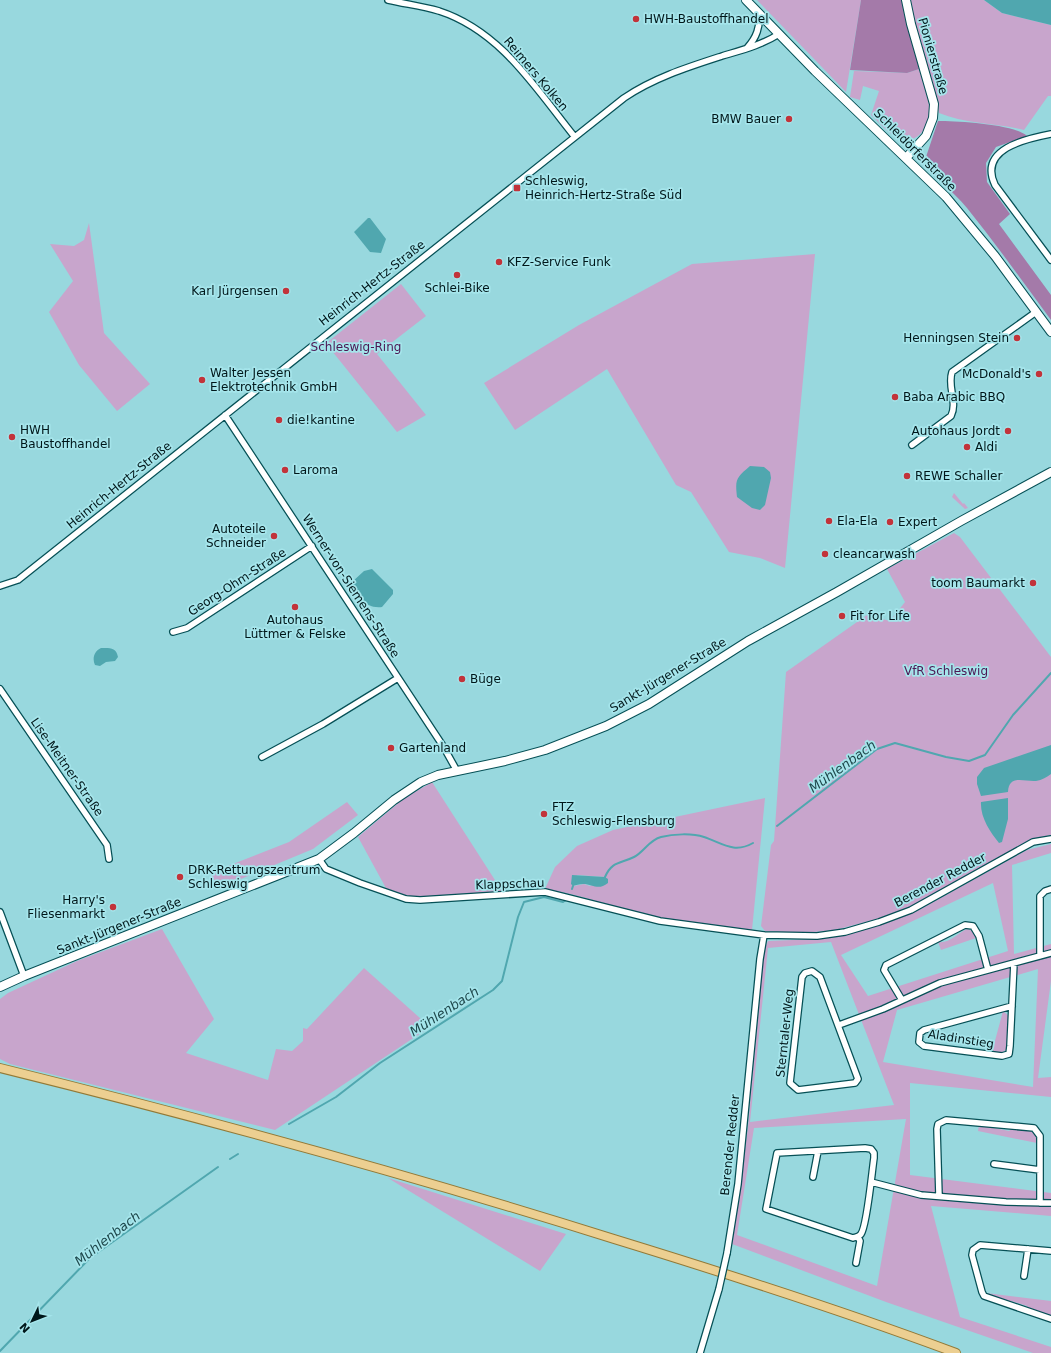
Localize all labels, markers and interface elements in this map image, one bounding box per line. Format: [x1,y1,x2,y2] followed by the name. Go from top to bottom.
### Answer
[644,12,768,26] place label: HWH-Baustoffhandel
[631,14,641,24] marker: HWH-Baustoffhandel
[915,16,951,96] street label: Pionierstraße
[501,34,571,114] street label: Reimers Kolken
[871,106,959,194] street label: Schleidörferstraße
[711,112,781,126] place label: BMW Bauer
[784,114,794,124] marker: BMW Bauer
[525,174,682,202] place label: Schleswig, Heinrich-Hertz-Straße Süd
[512,183,522,193] marker: Schleswig, Heinrich-Hertz-Straße Süd
[316,237,428,329] street label: Heinrich-Hertz-Straße
[507,255,611,269] place label: KFZ-Service Funk
[494,257,504,267] marker: KFZ-Service Funk
[452,270,462,280] marker: Schlei-Bike
[424,281,490,295] place label: Schlei-Bike
[191,284,278,298] place label: Karl Jürgensen
[281,286,291,296] marker: Karl Jürgensen
[903,331,1009,345] place label: Henningsen Stein
[1012,333,1022,343] marker: Henningsen Stein
[311,340,401,354] park label: Schleswig-Ring
[210,366,338,394] place label: Walter Jessen Elektrotechnik GmbH
[962,367,1031,381] place label: McDonald's
[1034,369,1044,379] marker: McDonald's
[197,375,207,385] marker: Walter Jessen Elektrotechnik GmbH
[903,390,1005,404] place label: Baba Arabic BBQ
[890,392,900,402] marker: Baba Arabic BBQ
[287,413,355,427] place label: die!kantine
[274,415,284,425] marker: die!kantine
[20,423,111,451] place label: HWH Baustoffhandel
[912,424,1000,438] place label: Autohaus Jordt
[1003,426,1013,436] marker: Autohaus Jordt
[7,432,17,442] marker: HWH Baustoffhandel
[64,439,174,531] street label: Heinrich-Hertz-Straße
[975,440,998,454] place label: Aldi
[962,442,972,452] marker: Aldi
[293,463,338,477] place label: Laroma
[280,465,290,475] marker: Laroma
[915,469,1002,483] place label: REWE Schaller
[902,471,912,481] marker: REWE Schaller
[299,512,403,660] street label: Werner-von-Siemens-Straße
[837,514,878,528] place label: Ela-Ela
[898,515,938,529] place label: Expert
[824,516,834,526] marker: Ela-Ela
[885,517,895,527] marker: Expert
[206,522,266,550] place label: Autoteile Schneider
[269,531,279,541] marker: Autoteile Schneider
[186,545,288,619] street label: Georg-Ohm-Straße
[833,547,915,561] place label: cleancarwash
[820,549,830,559] marker: cleancarwash
[931,576,1025,590] place label: toom Baumarkt
[1028,578,1038,588] marker: toom Baumarkt
[290,602,300,612] marker: Autohaus Lüttmer & Felske
[850,609,910,623] place label: Fit for Life
[837,611,847,621] marker: Fit for Life
[244,613,346,641] place label: Autohaus Lüttmer & Felske
[607,635,729,715] street label: Sankt-Jürgener-Straße
[904,664,988,678] park label: VfR Schleswig
[470,672,501,686] place label: Büge
[457,674,467,684] marker: Büge
[28,715,106,819] street label: Lise-Meitner-Straße
[806,737,879,796] water label: Mühlenbach
[399,741,466,755] place label: Gartenland
[386,743,396,753] marker: Gartenland
[552,800,675,828] place label: FTZ Schleswig-Flensburg
[539,809,549,819] marker: FTZ Schleswig-Flensburg
[892,850,988,910] street label: Berender Redder
[188,863,320,891] place label: DRK-Rettungszentrum Schleswig
[175,872,185,882] marker: DRK-Rettungszentrum Schleswig
[475,876,545,892] street label: Klappschau
[27,893,105,921] place label: Harry's Fliesenmarkt
[55,895,183,957] street label: Sankt-Jürgener-Straße
[108,902,118,912] marker: Harry's Fliesenmarkt
[407,984,482,1039] water label: Mühlenbach
[773,988,797,1078] street label: Sterntaler-Weg
[927,1027,995,1051] street label: Aladinstieg
[718,1094,742,1196] street label: Berender Redder
[72,1208,143,1269] water label: Mühlenbach
[12,1301,52,1341] north arrow
[17,1320,33,1335] text: N

